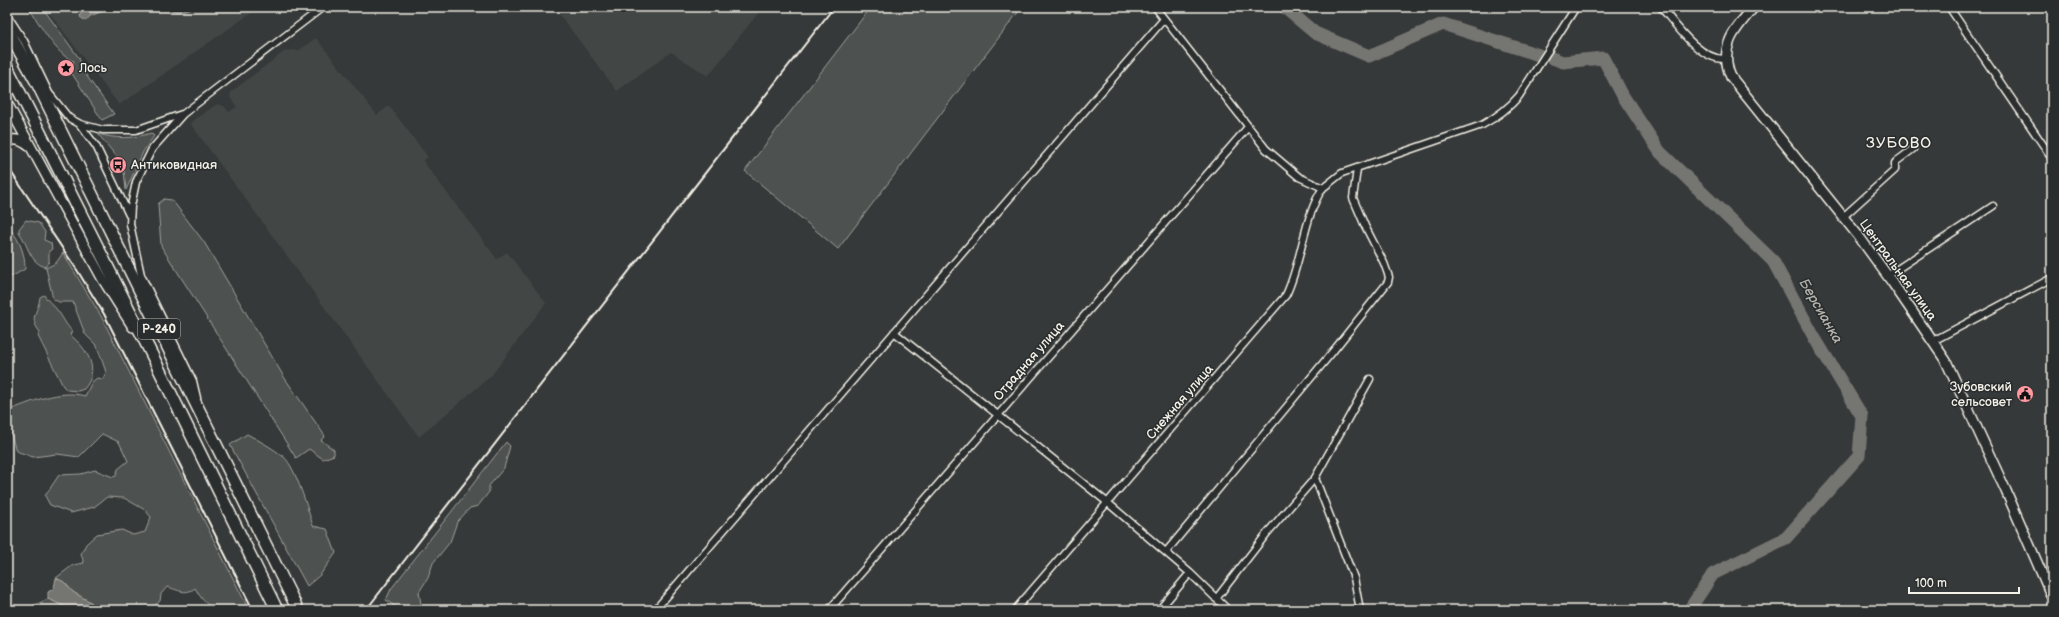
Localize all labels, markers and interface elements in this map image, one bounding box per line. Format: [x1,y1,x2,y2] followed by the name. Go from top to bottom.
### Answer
[56,58,76,78] place icon: Лось
[78,60,107,76] place label: Лось
[1866,134,1932,153] district label: ЗУБОВО
[108,155,128,175] bus stop icon: Антиковидная
[130,157,217,173] place label: Антиковидная
[1856,216,1940,324] street label: Центральная улица
[1796,276,1846,346] water label: Берсианка
[990,318,1068,404] street label: Отрадная улица
[138,319,180,339] road number: Р-240
[1143,361,1217,443] street label: Снежная улица
[1950,379,2012,410] place label: Зубовский сельсовет
[2015,384,2035,404] public building icon: Зубовский сельсовет
[1909,569,2019,595] scale bar
[1915,576,1947,591] text: 100 m

